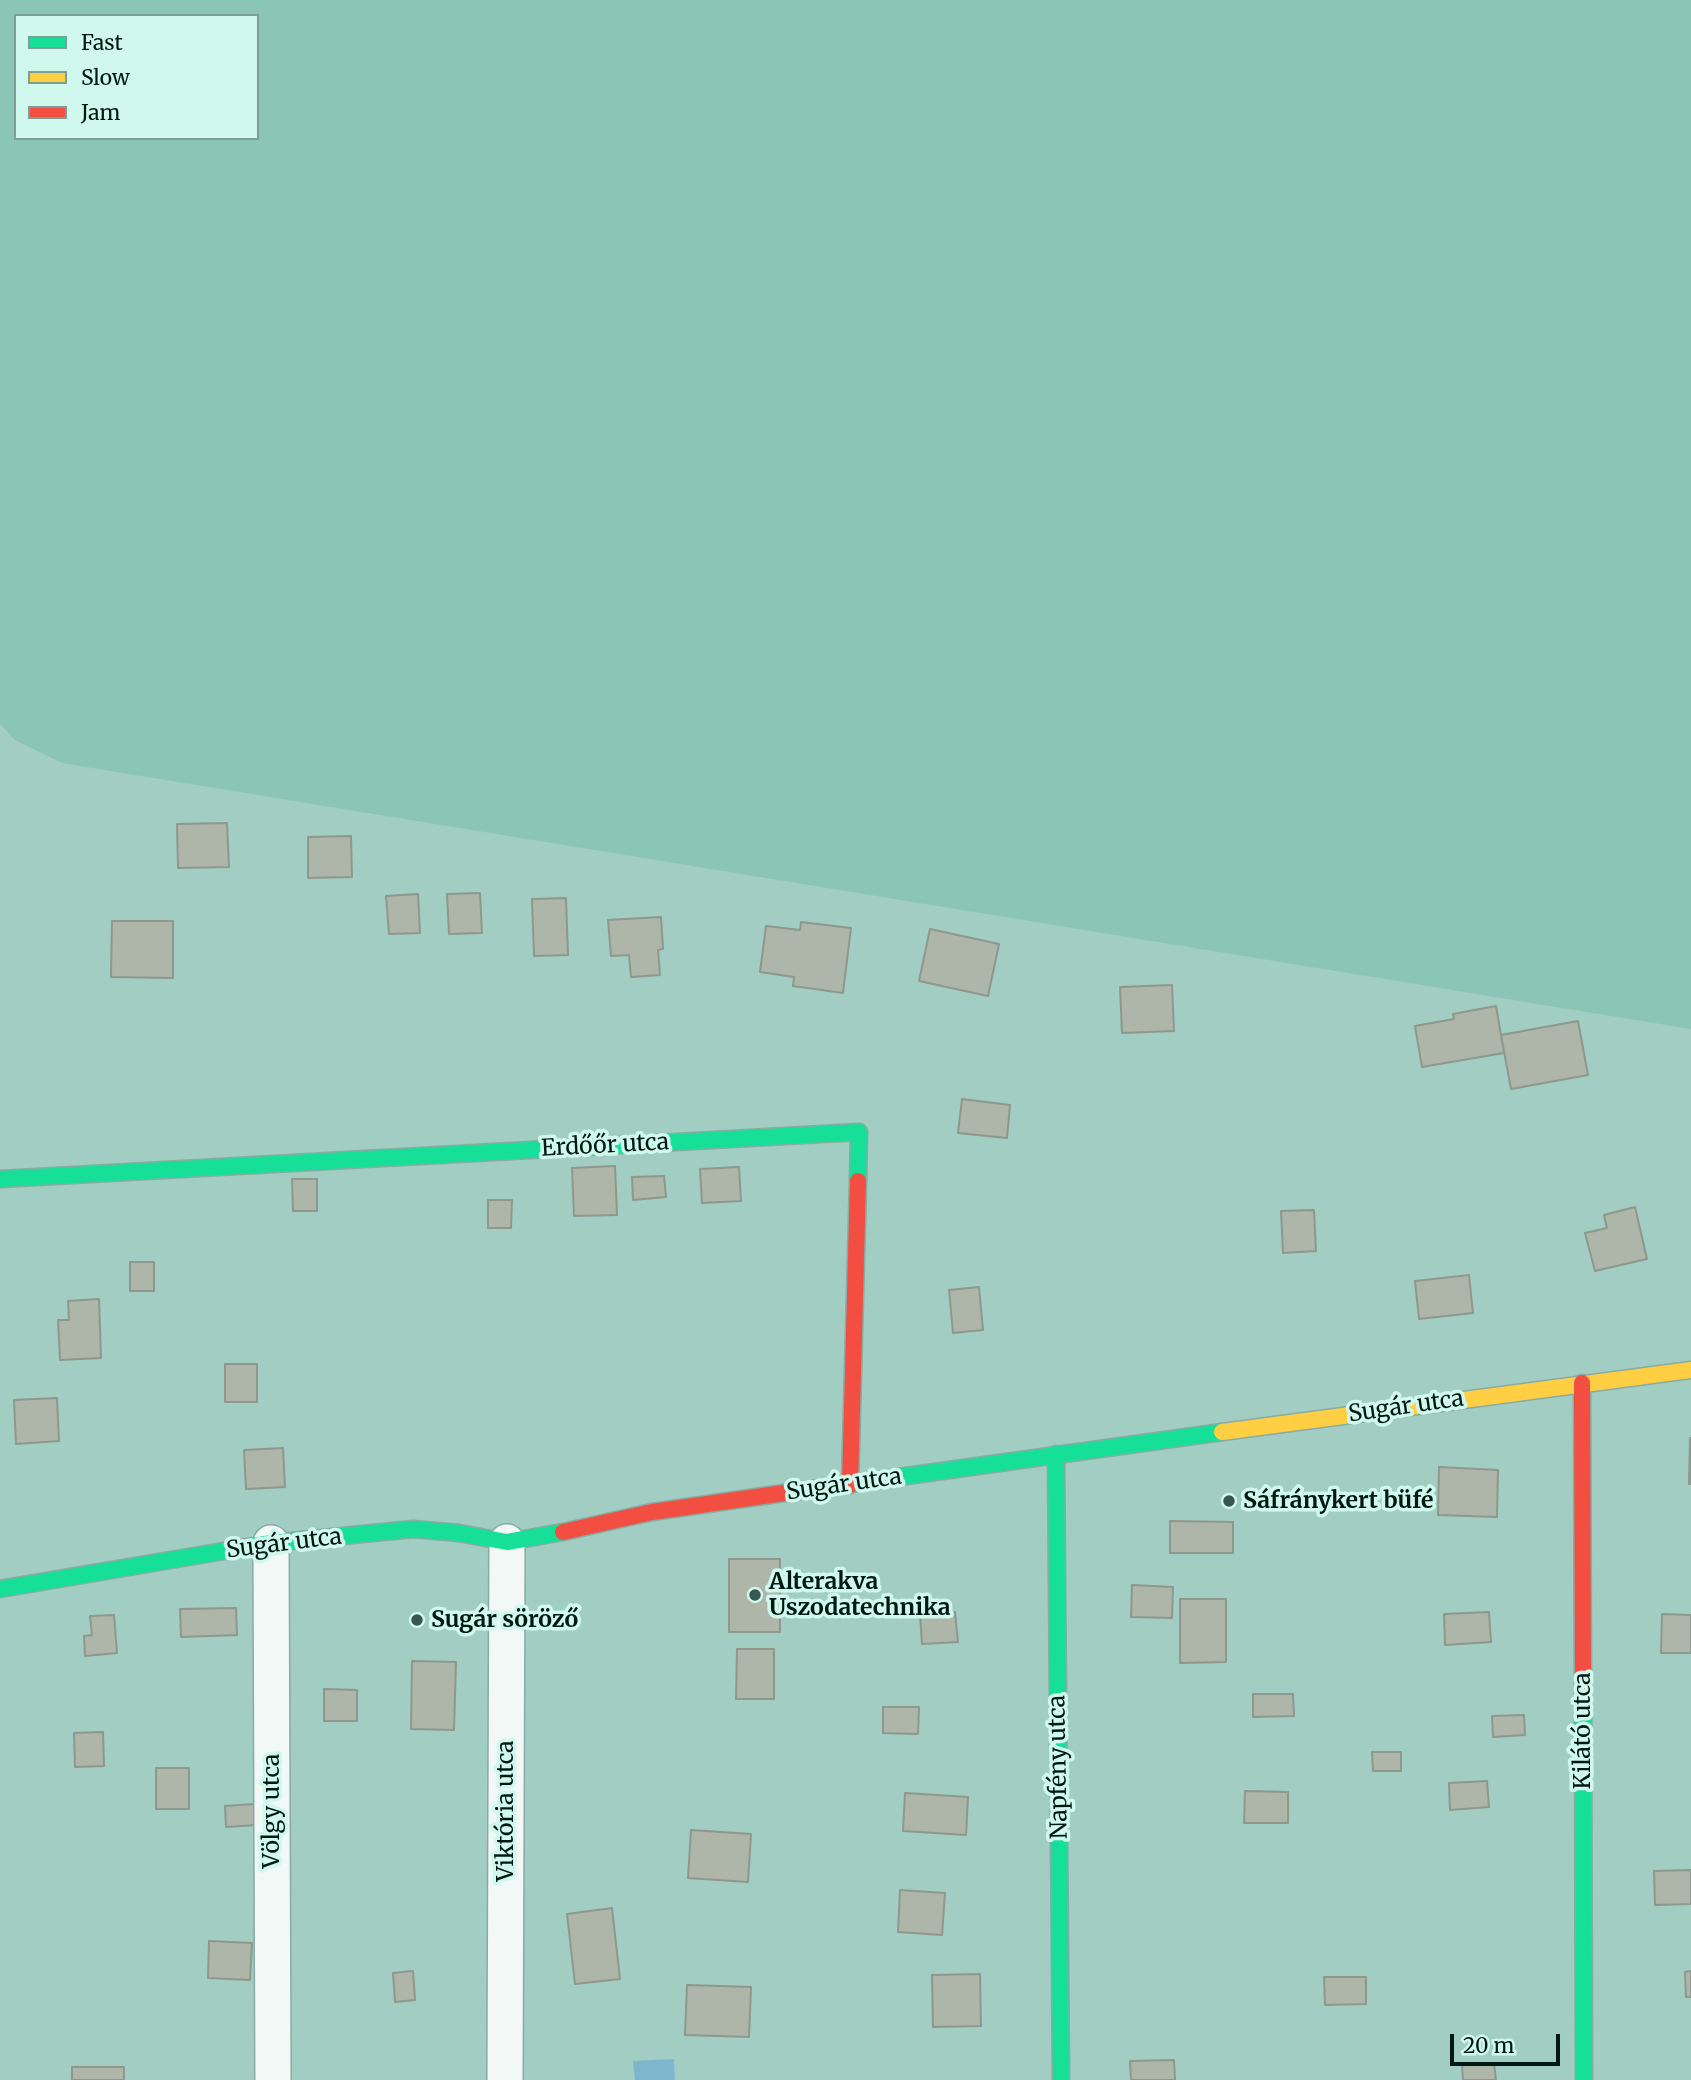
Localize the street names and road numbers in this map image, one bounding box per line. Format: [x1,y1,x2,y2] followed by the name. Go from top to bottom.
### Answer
[540,1129,670,1163] street label: Erdőőr utca
[1347,1385,1465,1429] street label: Sugár utca
[785,1463,903,1507] street label: Sugár utca
[225,1523,343,1565] street label: Sugár utca
[1569,1672,1597,1790] street label: Kilátó utca
[1044,1695,1074,1839] street label: Napfény utca
[492,1740,520,1882] street label: Viktória utca
[258,1754,286,1868] street label: Völgy utca

